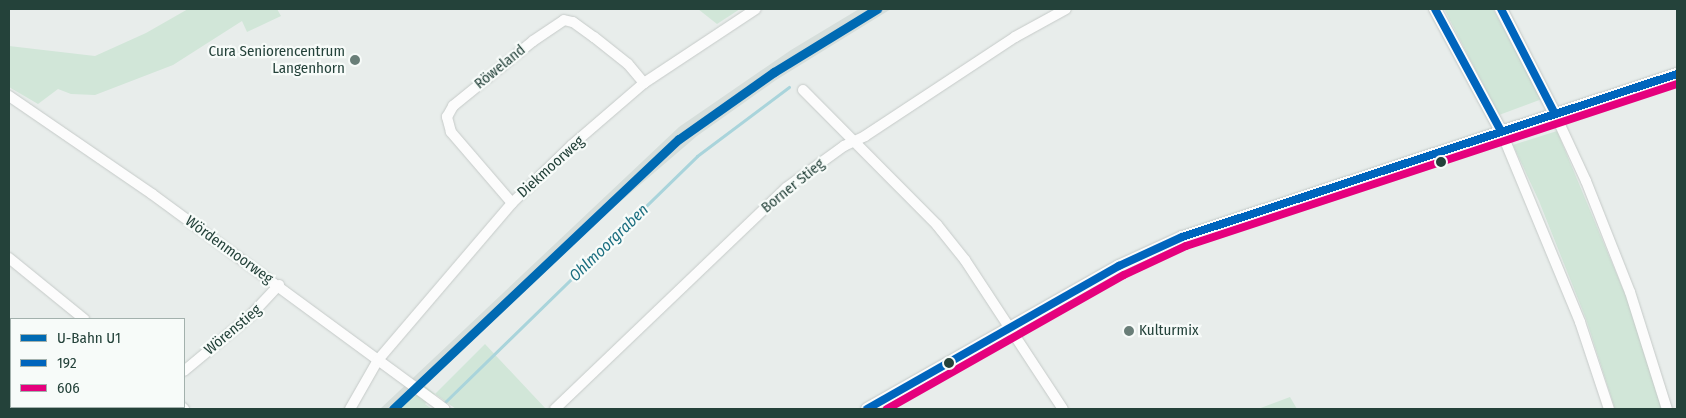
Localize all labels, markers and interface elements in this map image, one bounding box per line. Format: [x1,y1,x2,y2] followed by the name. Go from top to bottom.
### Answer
[471,41,529,93] street label: Röweland
[209,42,345,77] place label: Cura Seniorencentrum Langenhorn
[349,54,361,66] marker: Cura Seniorencentrum Langenhorn
[514,132,588,202] street label: Diekmoorweg
[758,155,828,217] street label: Borner Stieg
[1436,157,1446,167] unlabelled marker
[565,200,653,286] water label: Ohlmoorgraben
[182,212,276,288] street label: Wördenmoorweg
[201,301,265,359] street label: Wörenstieg
[10,318,185,408] legend
[1139,322,1198,340] place label: Kulturmix
[1123,325,1135,337] marker: Kulturmix
[57,329,121,347] text: U-Bahn U1
[57,354,77,372] text: 192
[944,358,954,368] unlabelled marker
[57,379,80,397] text: 606

